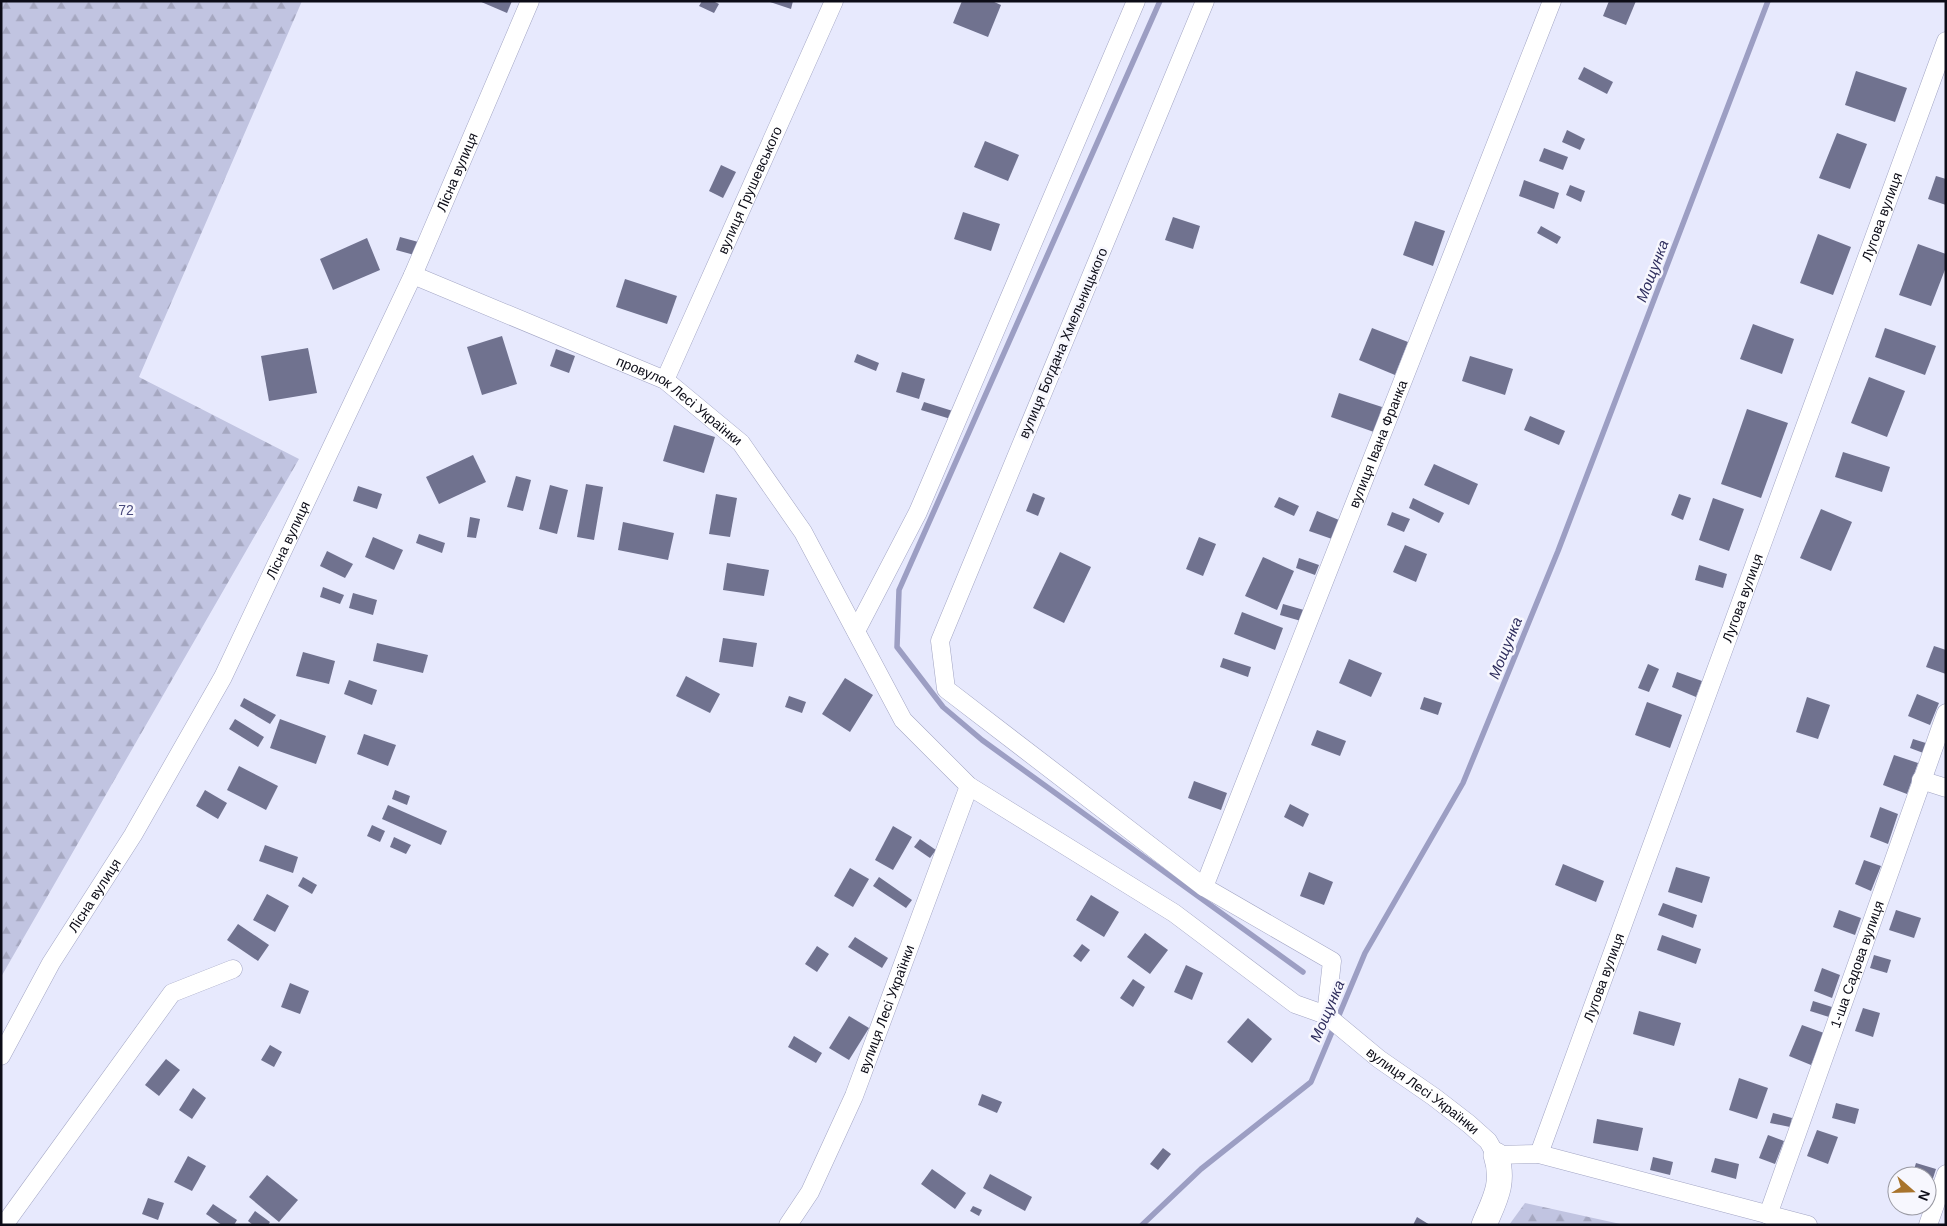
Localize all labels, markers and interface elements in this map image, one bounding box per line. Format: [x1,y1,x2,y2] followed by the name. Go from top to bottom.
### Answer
[714,124,785,256] street label: вулиця Грушевського
[433,130,481,214] street label: Лісна вулиця
[1858,170,1905,263] street label: Лугова вулиця
[1632,238,1672,304] water label: Мощунка
[1016,245,1111,441] street label: вулиця Богдана Хмельницького
[614,353,745,449] street label: провулок Лесі Українки
[1346,378,1410,510] street label: вулиця Івана Франка
[263,498,313,581] street label: Лісна вулиця
[118,502,134,518] park label: 72
[1719,551,1766,645] street label: Лугова вулиця
[1485,615,1525,681] water label: Мощунка
[65,856,124,935] street label: Лісна вулиця
[1827,899,1887,1030] street label: 1-ша Садова вулиця
[1580,931,1627,1024] street label: Лугова вулиця
[855,943,917,1076] street label: вулиця Лесі Українки
[1306,978,1348,1044] water label: Мощунка
[1363,1044,1483,1137] street label: вулиця Лесі Українки
[1887,1166,1937,1216] north arrow
[1915,1188,1933,1203] text: N

